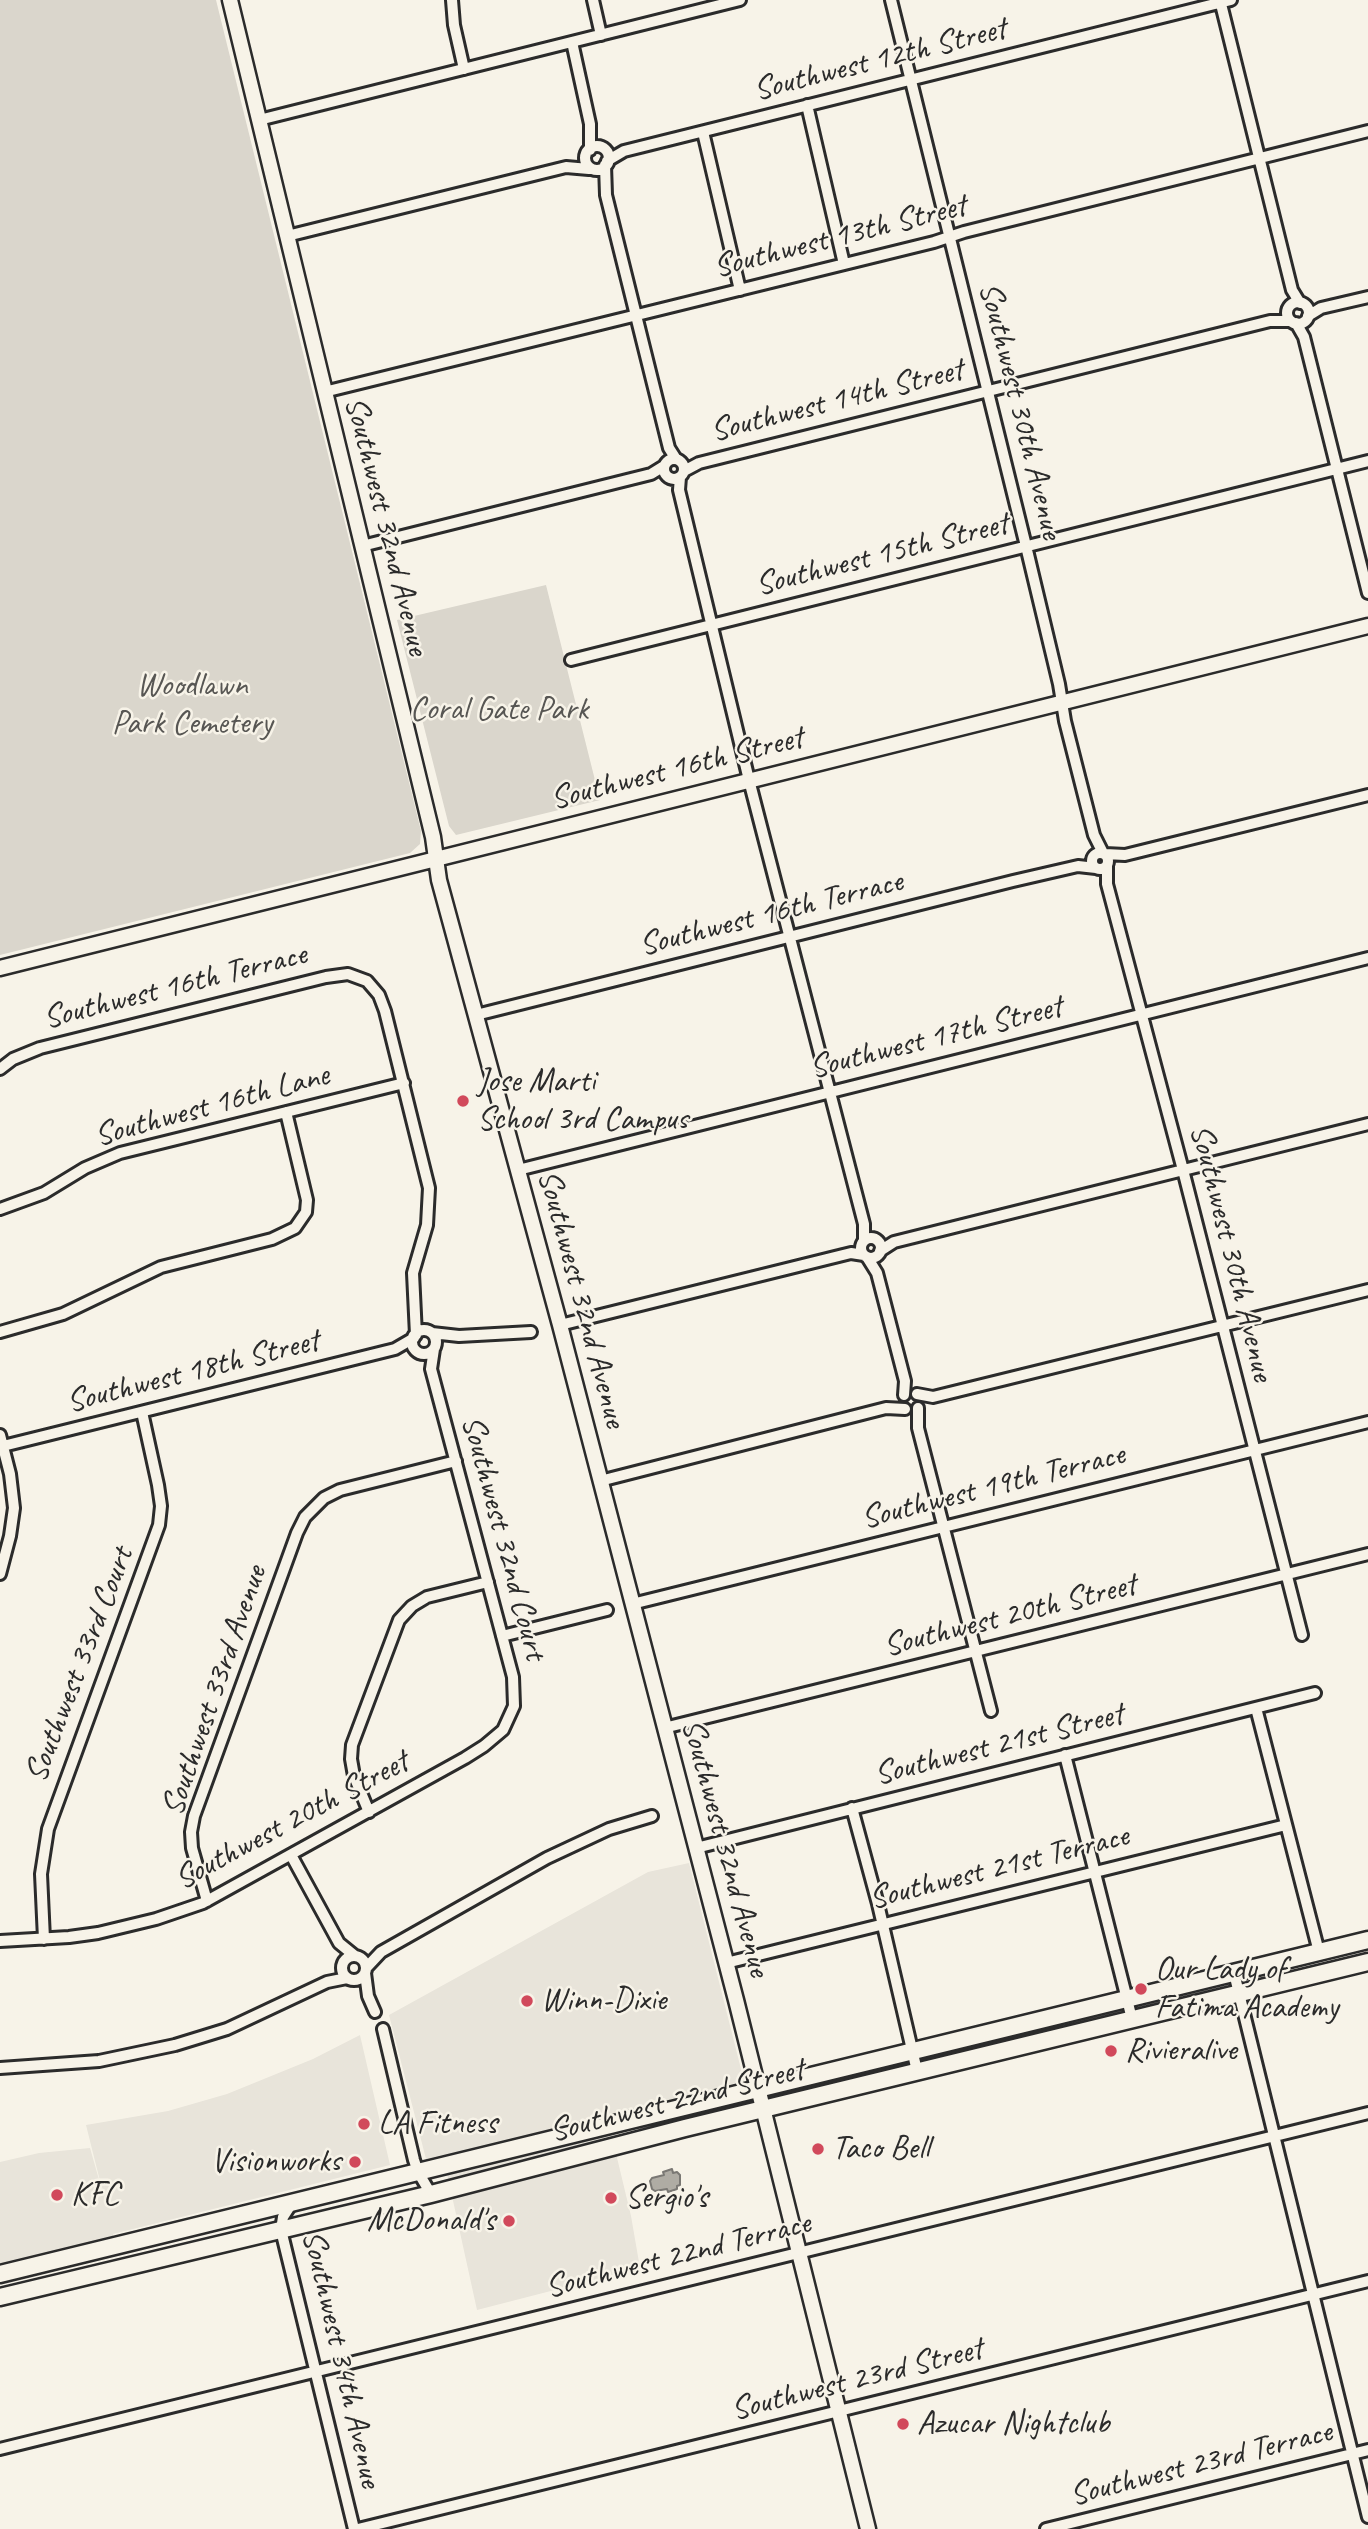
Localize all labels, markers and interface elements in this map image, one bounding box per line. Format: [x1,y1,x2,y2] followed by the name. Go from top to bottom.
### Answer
[750,9,1010,111] street label: Southwest 12th Street
[710,186,970,288] street label: Southwest 13th Street
[969,279,1071,543] street label: Southwest 30th Avenue
[707,350,967,452] street label: Southwest 14th Street
[335,393,437,659] street label: Southwest 32nd Avenue
[752,504,1012,606] street label: Southwest 15th Street
[112,666,272,744] park label: Woodlawn Park Cemetery
[410,690,588,730] park label: Coral Gate Park
[547,718,807,820] street label: Southwest 16th Street
[635,862,907,966] street label: Southwest 16th Terrace
[39,935,311,1039] street label: Southwest 16th Terrace
[806,987,1066,1089] street label: Southwest 17th Street
[90,1056,334,1156] street label: Southwest 16th Lane
[477,1062,688,1140] place label: Jose Marti School 3rd Campus
[455,1093,471,1109] marker: Jose Marti School 3rd Campus
[1180,1121,1282,1385] street label: Southwest 30th Avenue
[528,1166,634,1432] street label: Southwest 32nd Avenue
[63,1321,323,1423] street label: Southwest 18th Street
[451,1412,555,1664] street label: Southwest 32nd Court
[857,1435,1129,1539] street label: Southwest 19th Terrace
[17,1542,143,1788] street label: Southwest 33rd Court
[154,1561,276,1821] street label: Southwest 33rd Avenue
[880,1565,1140,1667] street label: Southwest 20th Street
[870,1695,1128,1795] street label: Southwest 21st Street
[672,1715,778,1981] street label: Southwest 32nd Avenue
[168,1743,416,1899] street label: Southwest 20th Street
[865,1817,1133,1919] street label: Southwest 21st Terrace
[1155,1950,1338,2028] place label: Our Lady of Fatima Academy
[541,1981,666,2021] place label: Winn-Dixie
[1133,1981,1149,1997] marker: Our Lady of Fatima Academy
[519,1993,535,2009] marker: Winn-Dixie
[1125,2031,1237,2071] place label: Rivieralive
[1103,2043,1119,2059] marker: Rivieralive
[546,2050,808,2152] street label: Southwest 22nd Street
[378,2104,497,2144] place label: LA Fitness
[356,2116,372,2132] marker: LA Fitness
[832,2129,929,2169] place label: Taco Bell
[810,2141,826,2157] marker: Taco Bell
[211,2142,341,2182] place label: Visionworks
[347,2154,363,2170] marker: Visionworks
[71,2175,119,2215] place label: KFC
[625,2178,708,2218] place label: Sergio's
[49,2187,65,2203] marker: KFC
[603,2190,619,2206] marker: Sergio's
[367,2201,495,2241] place label: McDonald's
[541,2204,815,2308] street label: Southwest 22nd Terrace
[501,2213,517,2229] marker: McDonald's
[292,2226,390,2492] street label: Southwest 34th Avenue
[727,2330,987,2430] street label: Southwest 23rd Street
[917,2404,1110,2444] place label: Azucar Nightclub
[1066,2412,1336,2516] street label: Southwest 23rd Terrace
[895,2416,911,2432] marker: Azucar Nightclub

